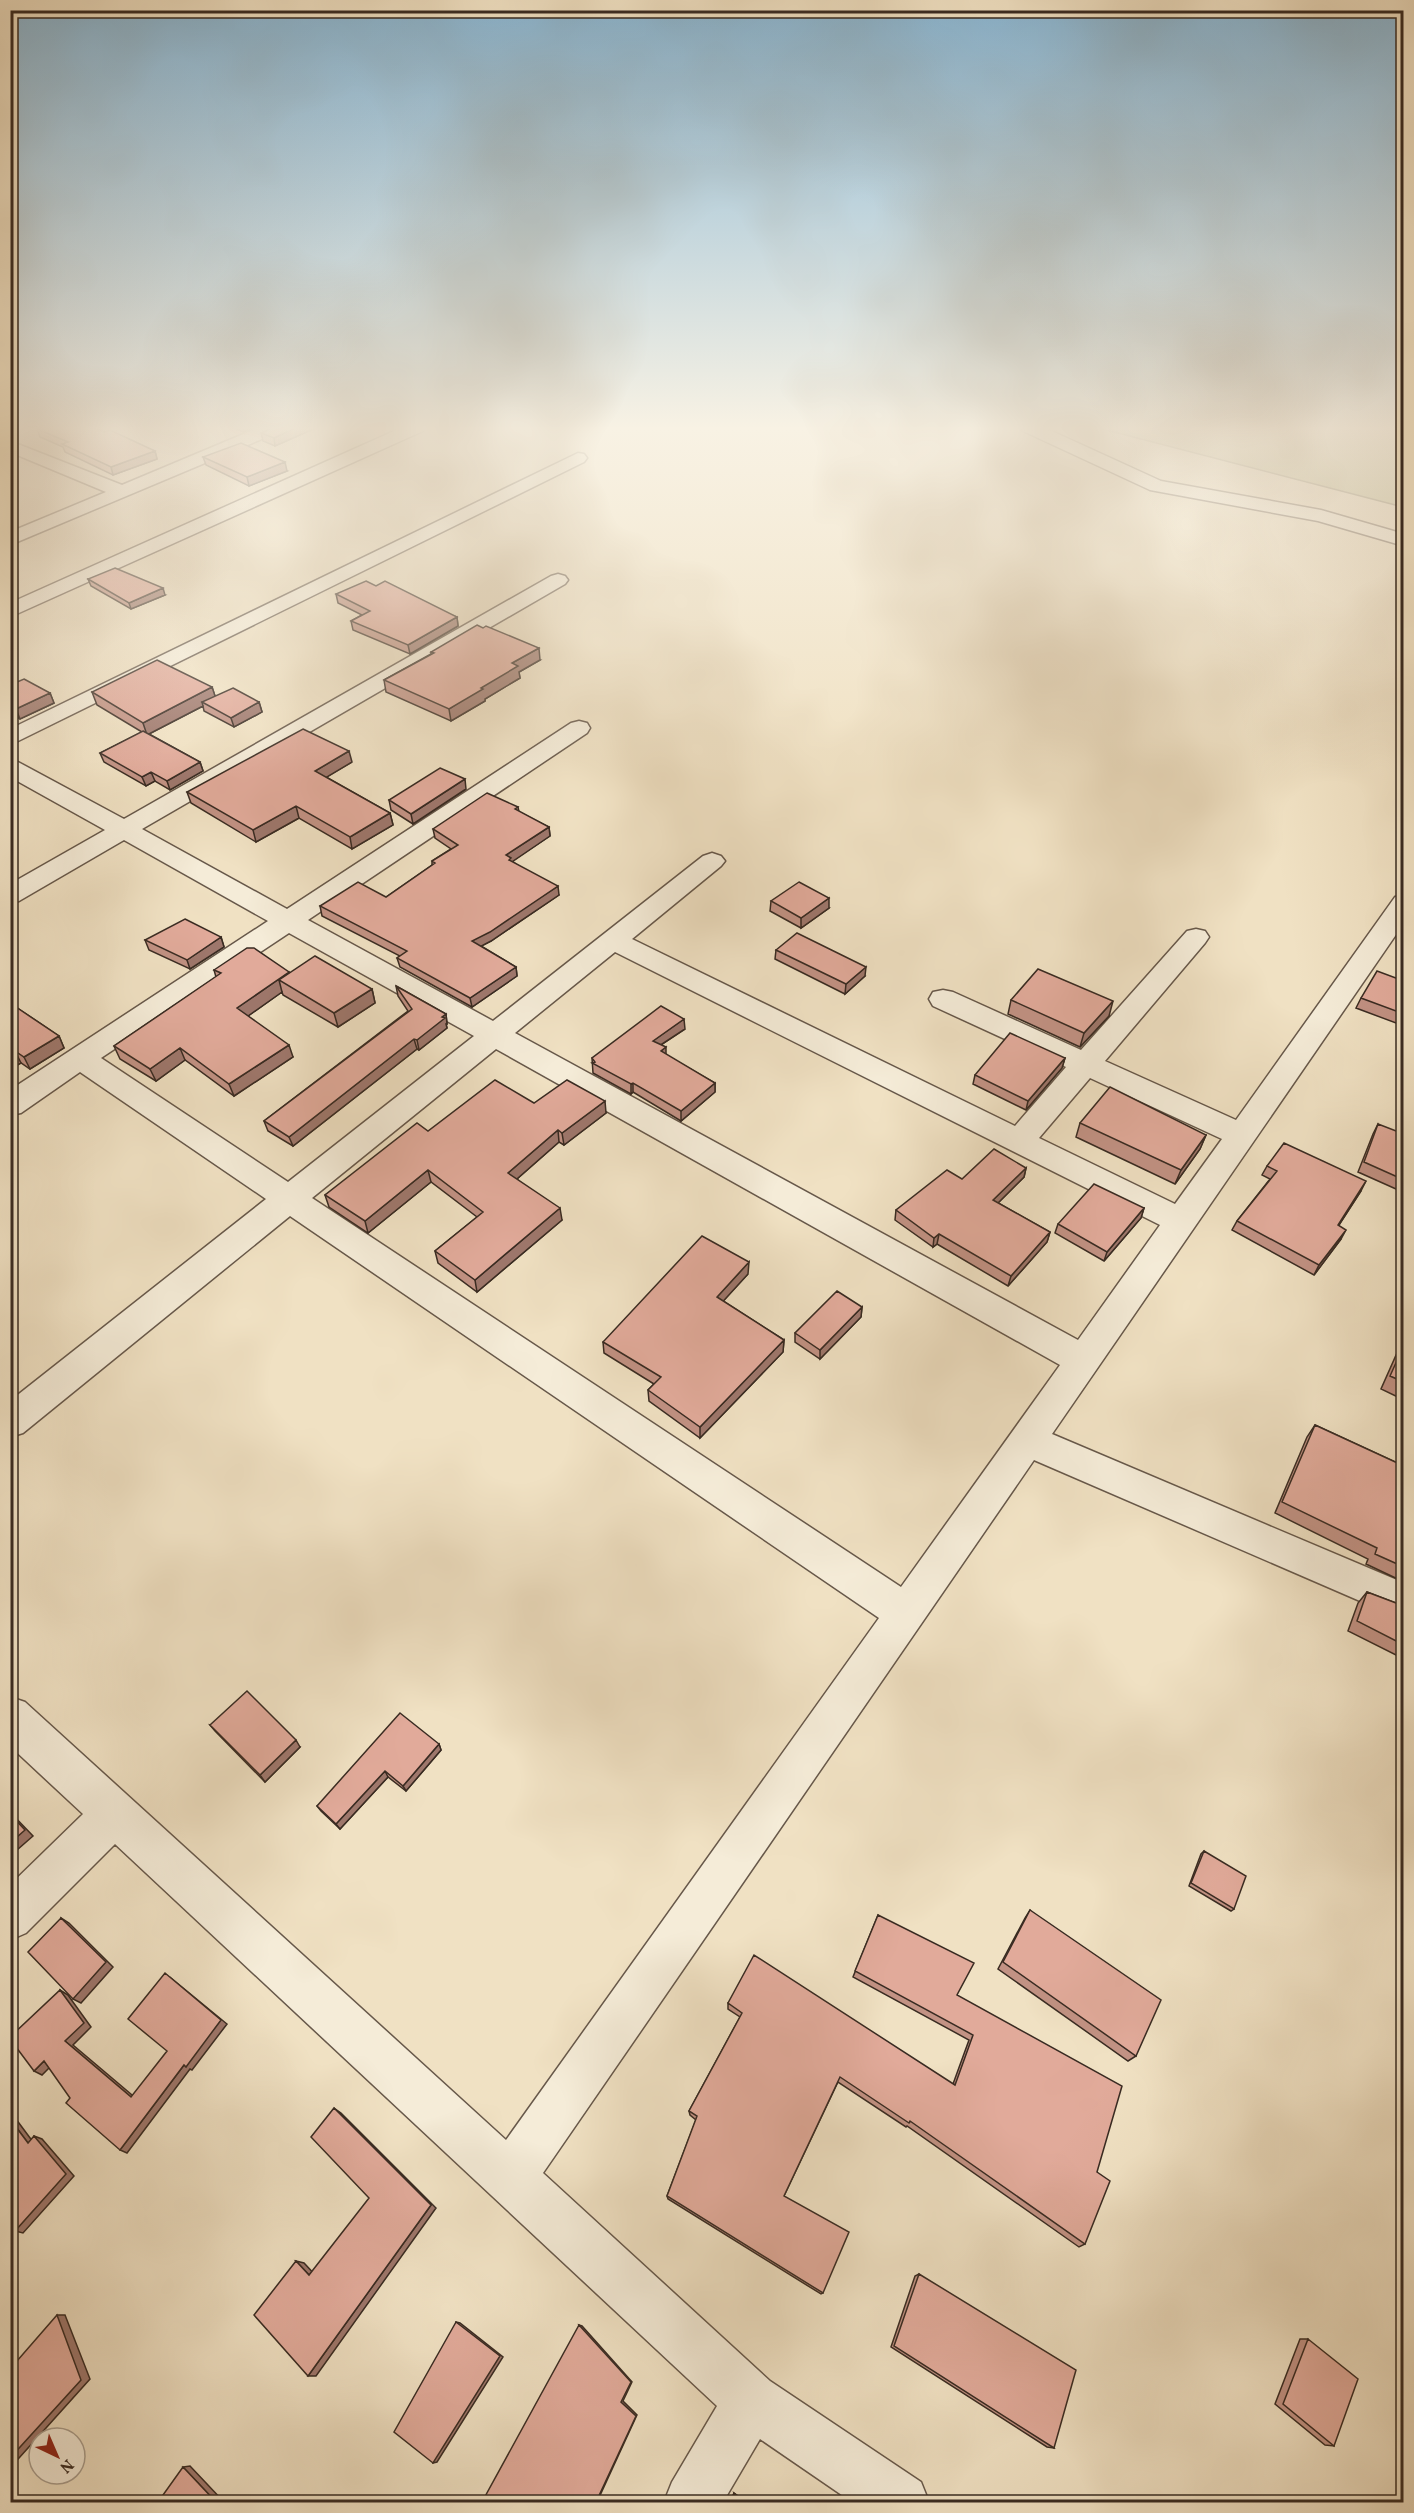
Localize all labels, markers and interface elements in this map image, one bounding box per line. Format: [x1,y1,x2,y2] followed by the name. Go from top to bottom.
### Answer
[27,2426,87,2486] north arrow
[54,2453,78,2478] text: N

